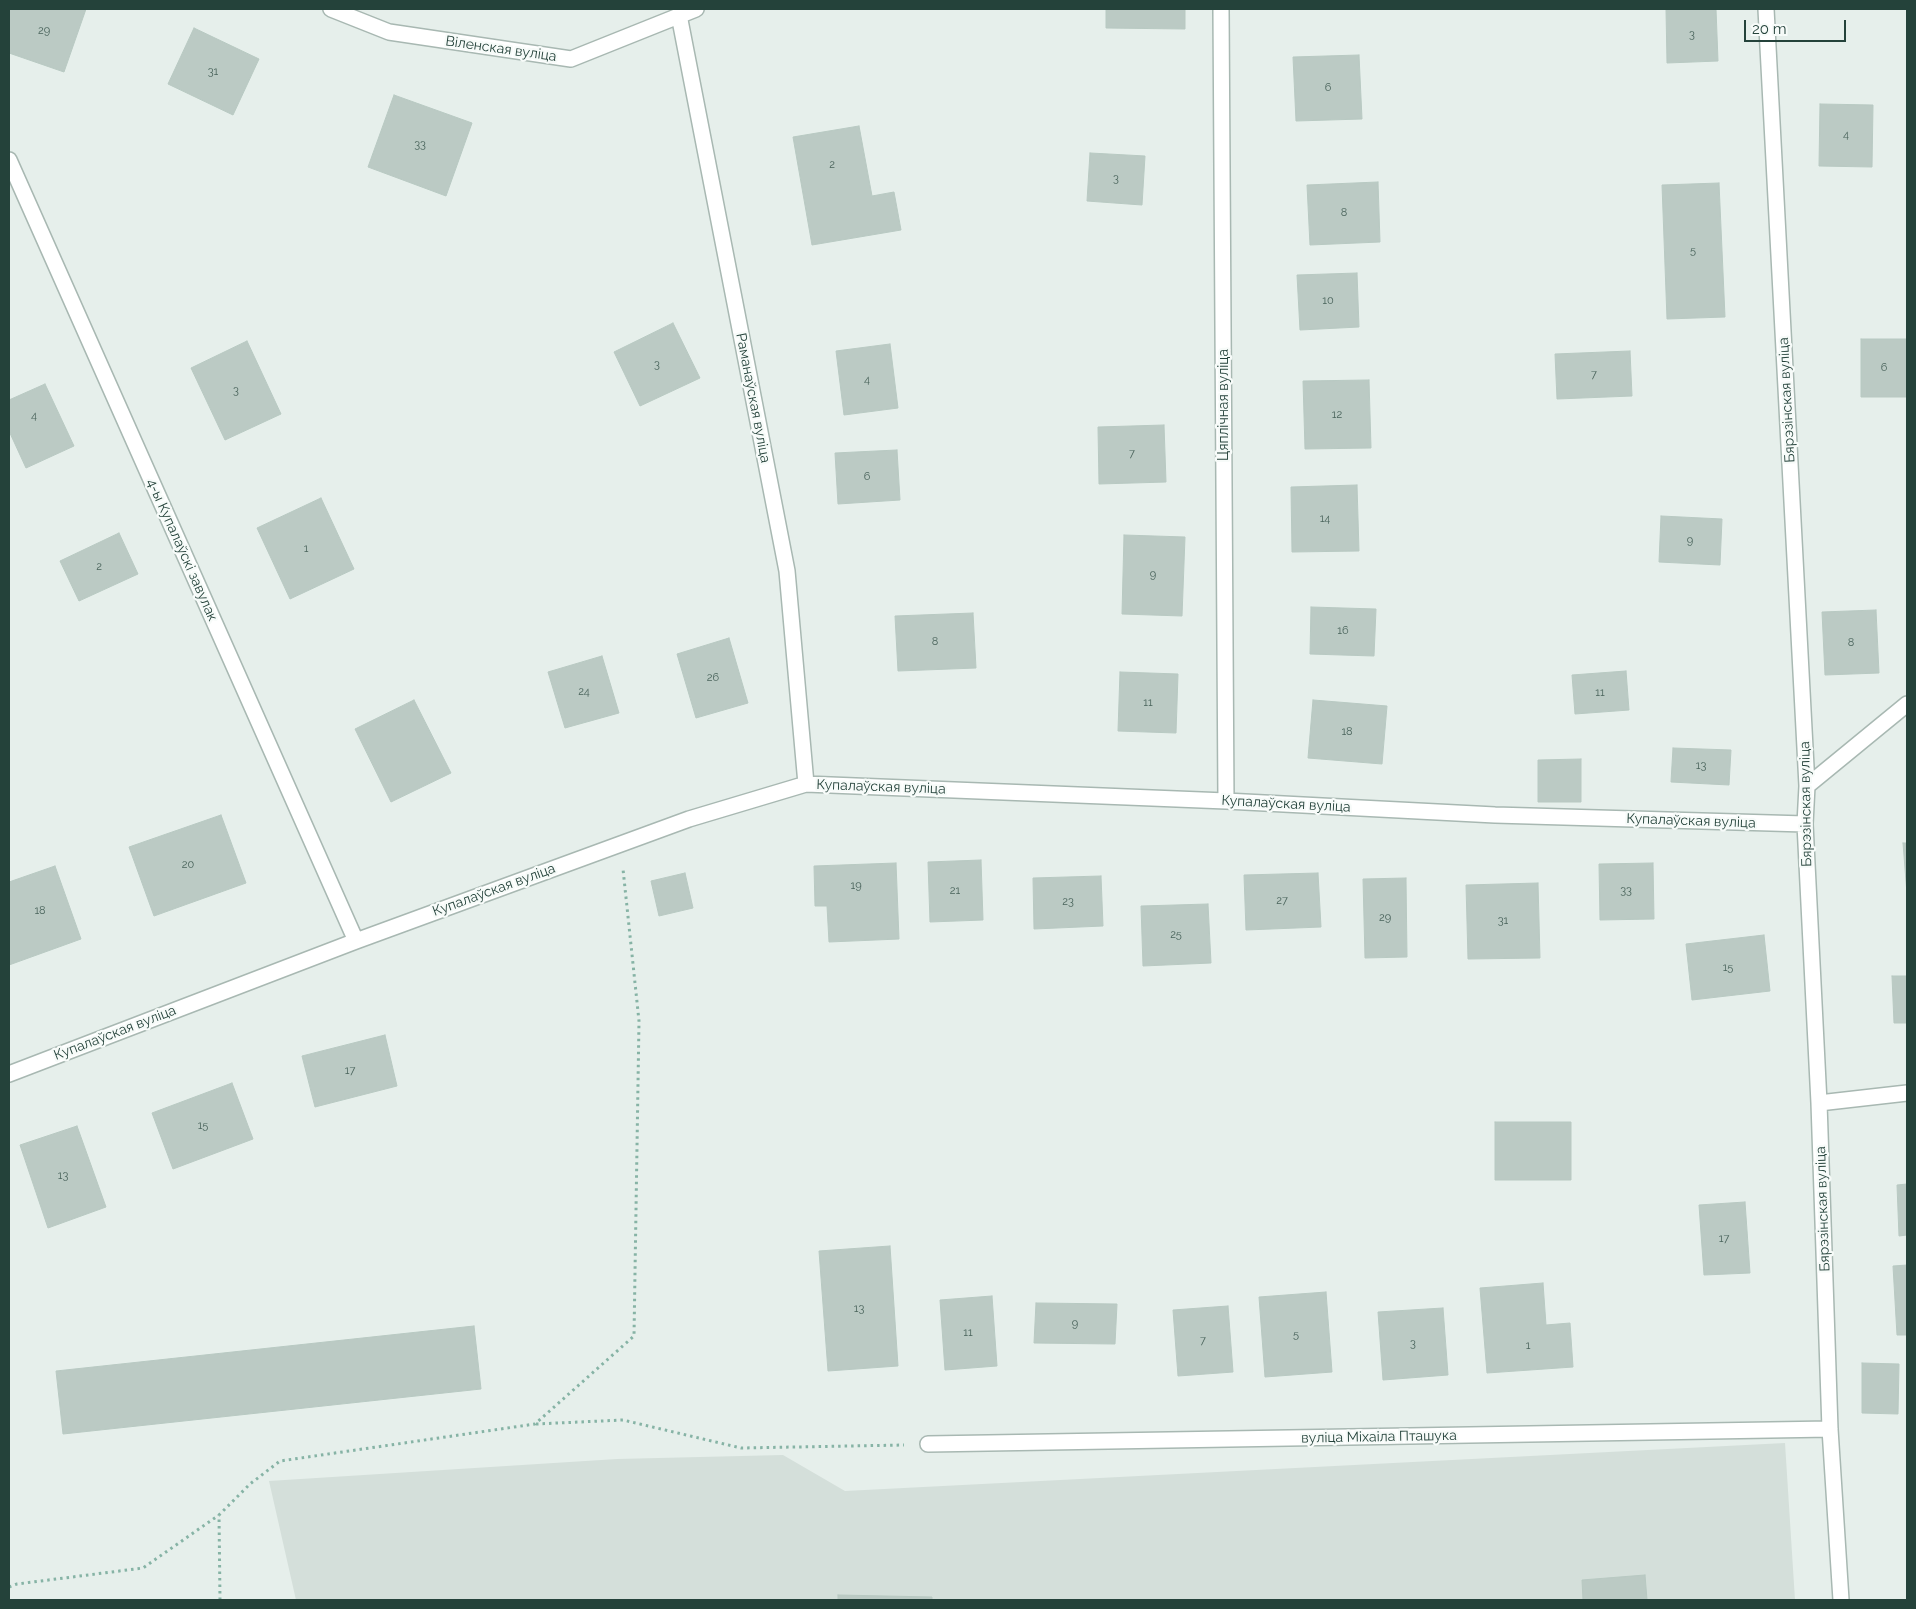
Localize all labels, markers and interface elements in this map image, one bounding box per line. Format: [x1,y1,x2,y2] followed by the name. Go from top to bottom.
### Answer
[1746,10,1848,42] scale bar
[1752,20,1787,38] text: 20 m
[38,24,50,38] house number: 29
[1689,28,1695,42] house number: 3
[444,33,558,65] street label: Віленская вуліца
[208,65,218,79] house number: 31
[1325,81,1331,95] house number: 6
[1843,128,1849,142] house number: 4
[414,138,426,152] house number: 33
[829,158,835,172] house number: 2
[1113,172,1119,186] house number: 3
[1341,206,1347,220] house number: 8
[1690,244,1696,258] house number: 5
[1322,294,1334,308] house number: 10
[732,332,774,464] street label: Раманаўская вуліца
[1775,337,1799,463] street label: Бярэзінская вуліца
[1216,349,1232,461] street label: Цяплічная вуліца
[654,358,660,372] house number: 3
[1881,361,1887,375] house number: 6
[1591,368,1597,382] house number: 7
[864,373,870,387] house number: 4
[233,384,239,398] house number: 3
[1332,408,1342,422] house number: 12
[31,409,37,423] house number: 4
[1129,447,1135,461] house number: 7
[864,470,870,484] house number: 6
[143,476,221,624] street label: 4-ы Купалаўскі завулак
[1320,512,1330,526] house number: 14
[1687,534,1693,548] house number: 9
[304,542,308,556] house number: 1
[96,560,102,574] house number: 2
[1150,568,1156,582] house number: 9
[1337,624,1349,638] house number: 16
[932,635,938,649] house number: 8
[1848,636,1854,650] house number: 8
[707,671,719,685] house number: 26
[578,685,590,699] house number: 24
[1595,686,1605,700] house number: 11
[1143,696,1153,710] house number: 11
[1341,725,1353,739] house number: 18
[1797,741,1815,867] street label: Бярэзінская вуліца
[1696,759,1706,773] house number: 13
[816,776,946,798] street label: Купалаўская вуліца
[1221,792,1351,816] street label: Купалаўская вуліца
[1626,810,1756,832] street label: Купалаўская вуліца
[182,858,194,872] house number: 20
[430,860,558,920] street label: Купалаўская вуліца
[850,879,862,893] house number: 19
[950,884,960,898] house number: 21
[1620,884,1632,898] house number: 33
[1276,894,1288,908] house number: 27
[1062,895,1074,909] house number: 23
[34,904,46,918] house number: 18
[1379,911,1391,925] house number: 29
[1498,914,1508,928] house number: 31
[1170,928,1182,942] house number: 25
[1723,961,1733,975] house number: 15
[52,1002,178,1064] street label: Купалаўская вуліца
[345,1064,355,1078] house number: 17
[198,1119,208,1133] house number: 15
[1812,1146,1834,1272] street label: Бярэзінская вуліца
[58,1169,68,1183] house number: 13
[1719,1232,1729,1246] house number: 17
[854,1302,864,1316] house number: 13
[1072,1317,1078,1331] house number: 9
[963,1326,973,1340] house number: 11
[1293,1328,1299,1342] house number: 5
[1200,1334,1206,1348] house number: 7
[1410,1337,1416,1351] house number: 3
[1526,1339,1530,1353] house number: 1
[1301,1427,1457,1447] street label: вуліца Міхаіла Пташука

